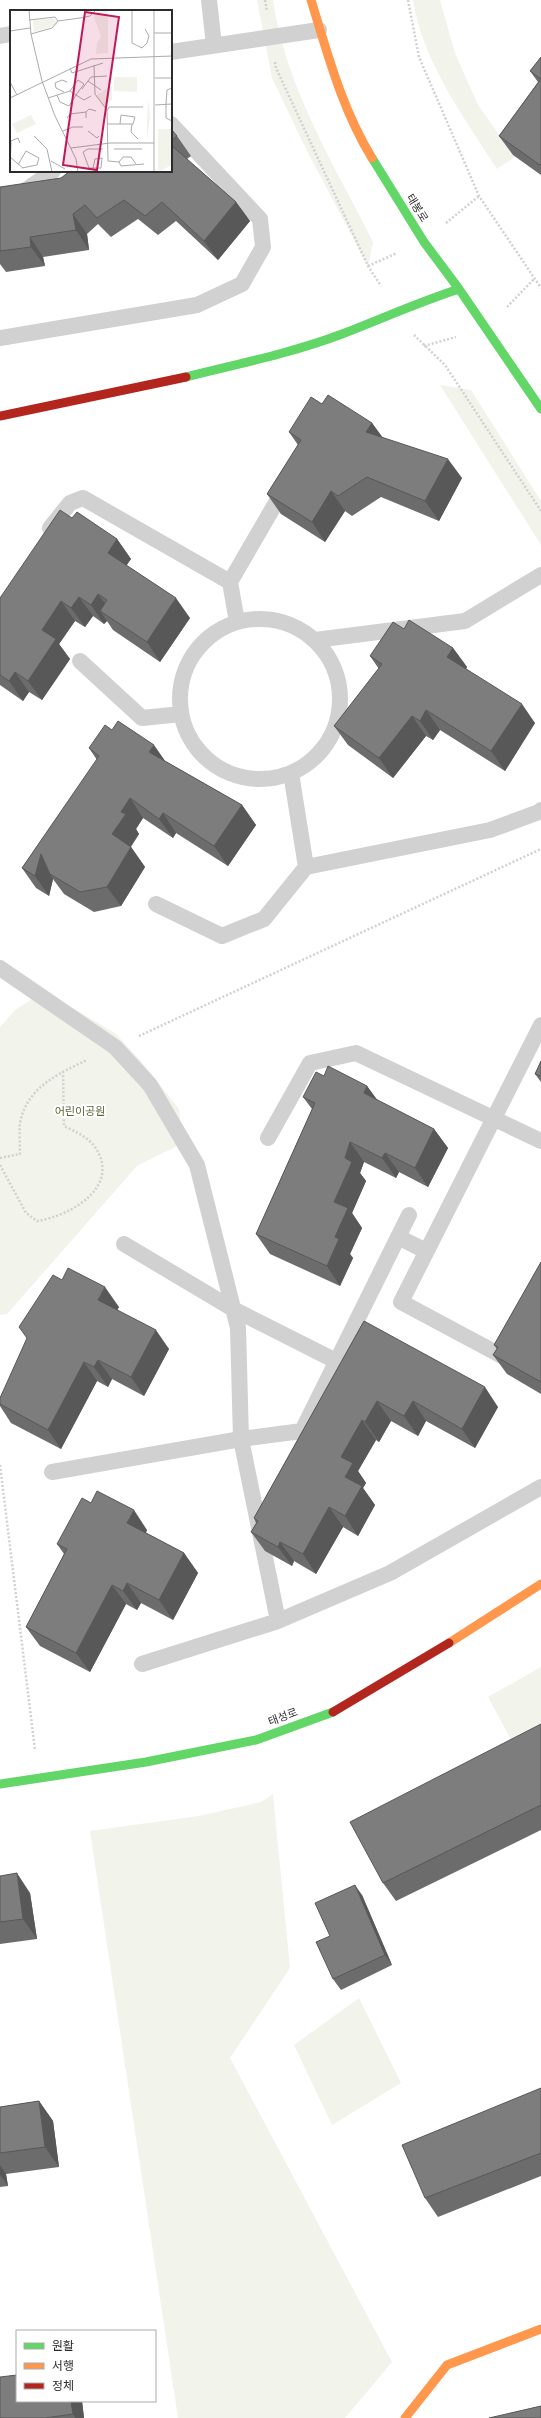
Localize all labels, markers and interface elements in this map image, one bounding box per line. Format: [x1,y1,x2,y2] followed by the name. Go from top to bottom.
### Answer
[10,10,172,172] inset map
[403,191,431,225] street label: 태봉로
[55,1104,105,1119] park label: 어린이공원
[266,1705,300,1729] street label: 태성로
[16,2330,156,2402] legend
[52,2338,74,2355] text: 원활
[52,2358,74,2375] text: 서행
[52,2378,74,2395] text: 정체

